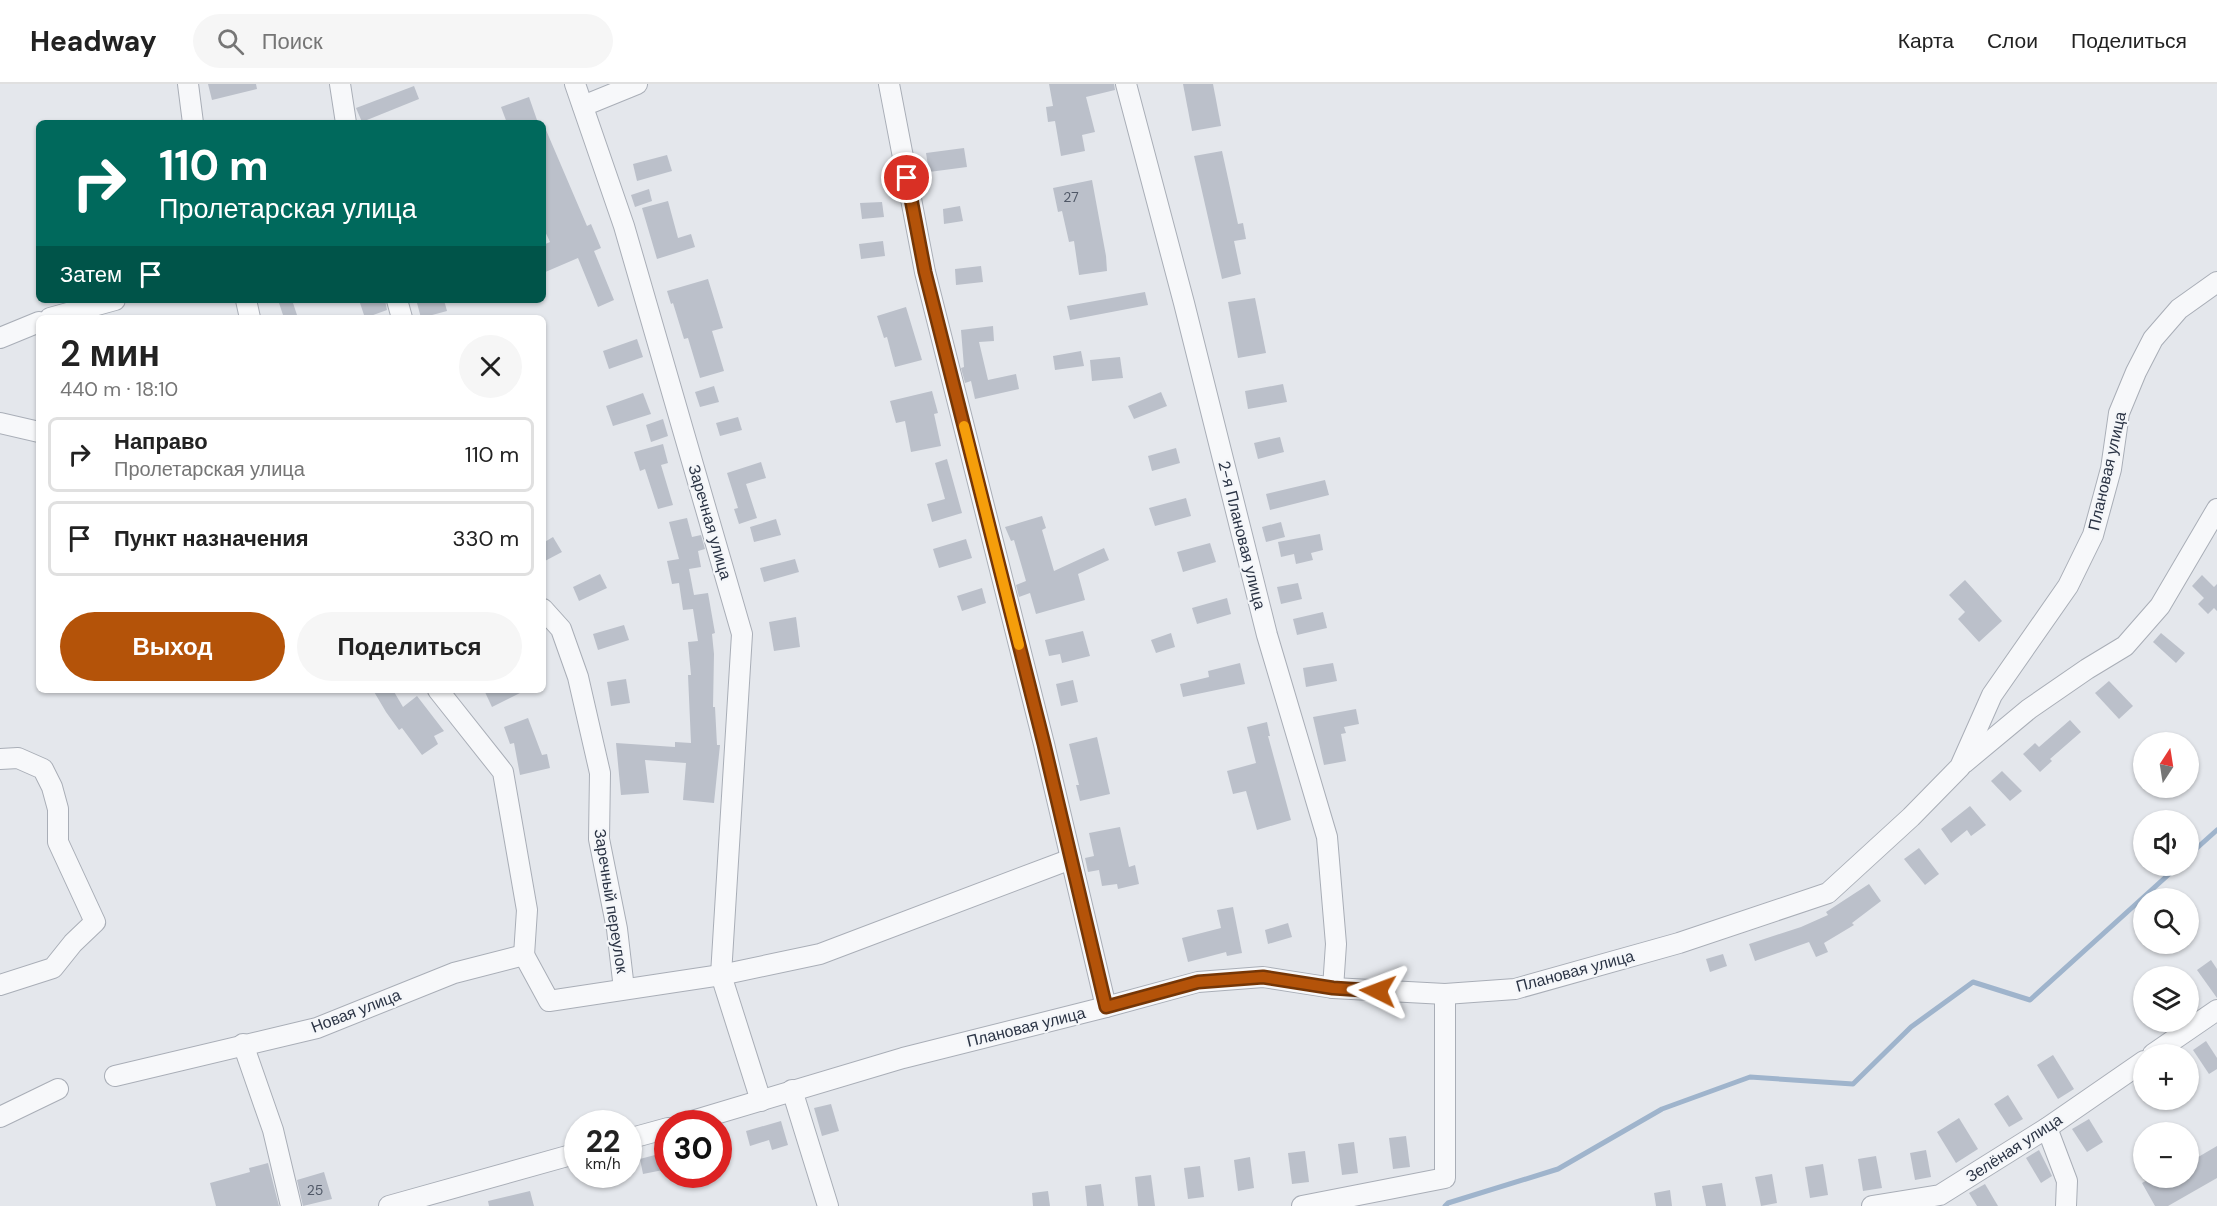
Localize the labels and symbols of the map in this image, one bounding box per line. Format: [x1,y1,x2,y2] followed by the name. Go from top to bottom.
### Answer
[881,152,932,203] pin
[1063,188,1079,206] house number: 27
[2083,409,2131,533] street label: Плановая улица
[1213,459,1271,612] street label: 2-я Плановая улица
[684,462,736,582] street label: Заречная улица
[2133,732,2199,798] north arrow
[589,827,633,976] street label: Заречный переулок
[1514,945,1637,997] street label: Плановая улица
[1346,959,1410,1023] position arrow
[308,984,404,1038] street label: Новая улица
[964,1002,1088,1052] street label: Плановая улица
[1962,1109,2066,1187] street label: Зелёная улица
[654,1110,732,1188] speed limit sign: 30
[307,1181,323,1199] house number: 25

